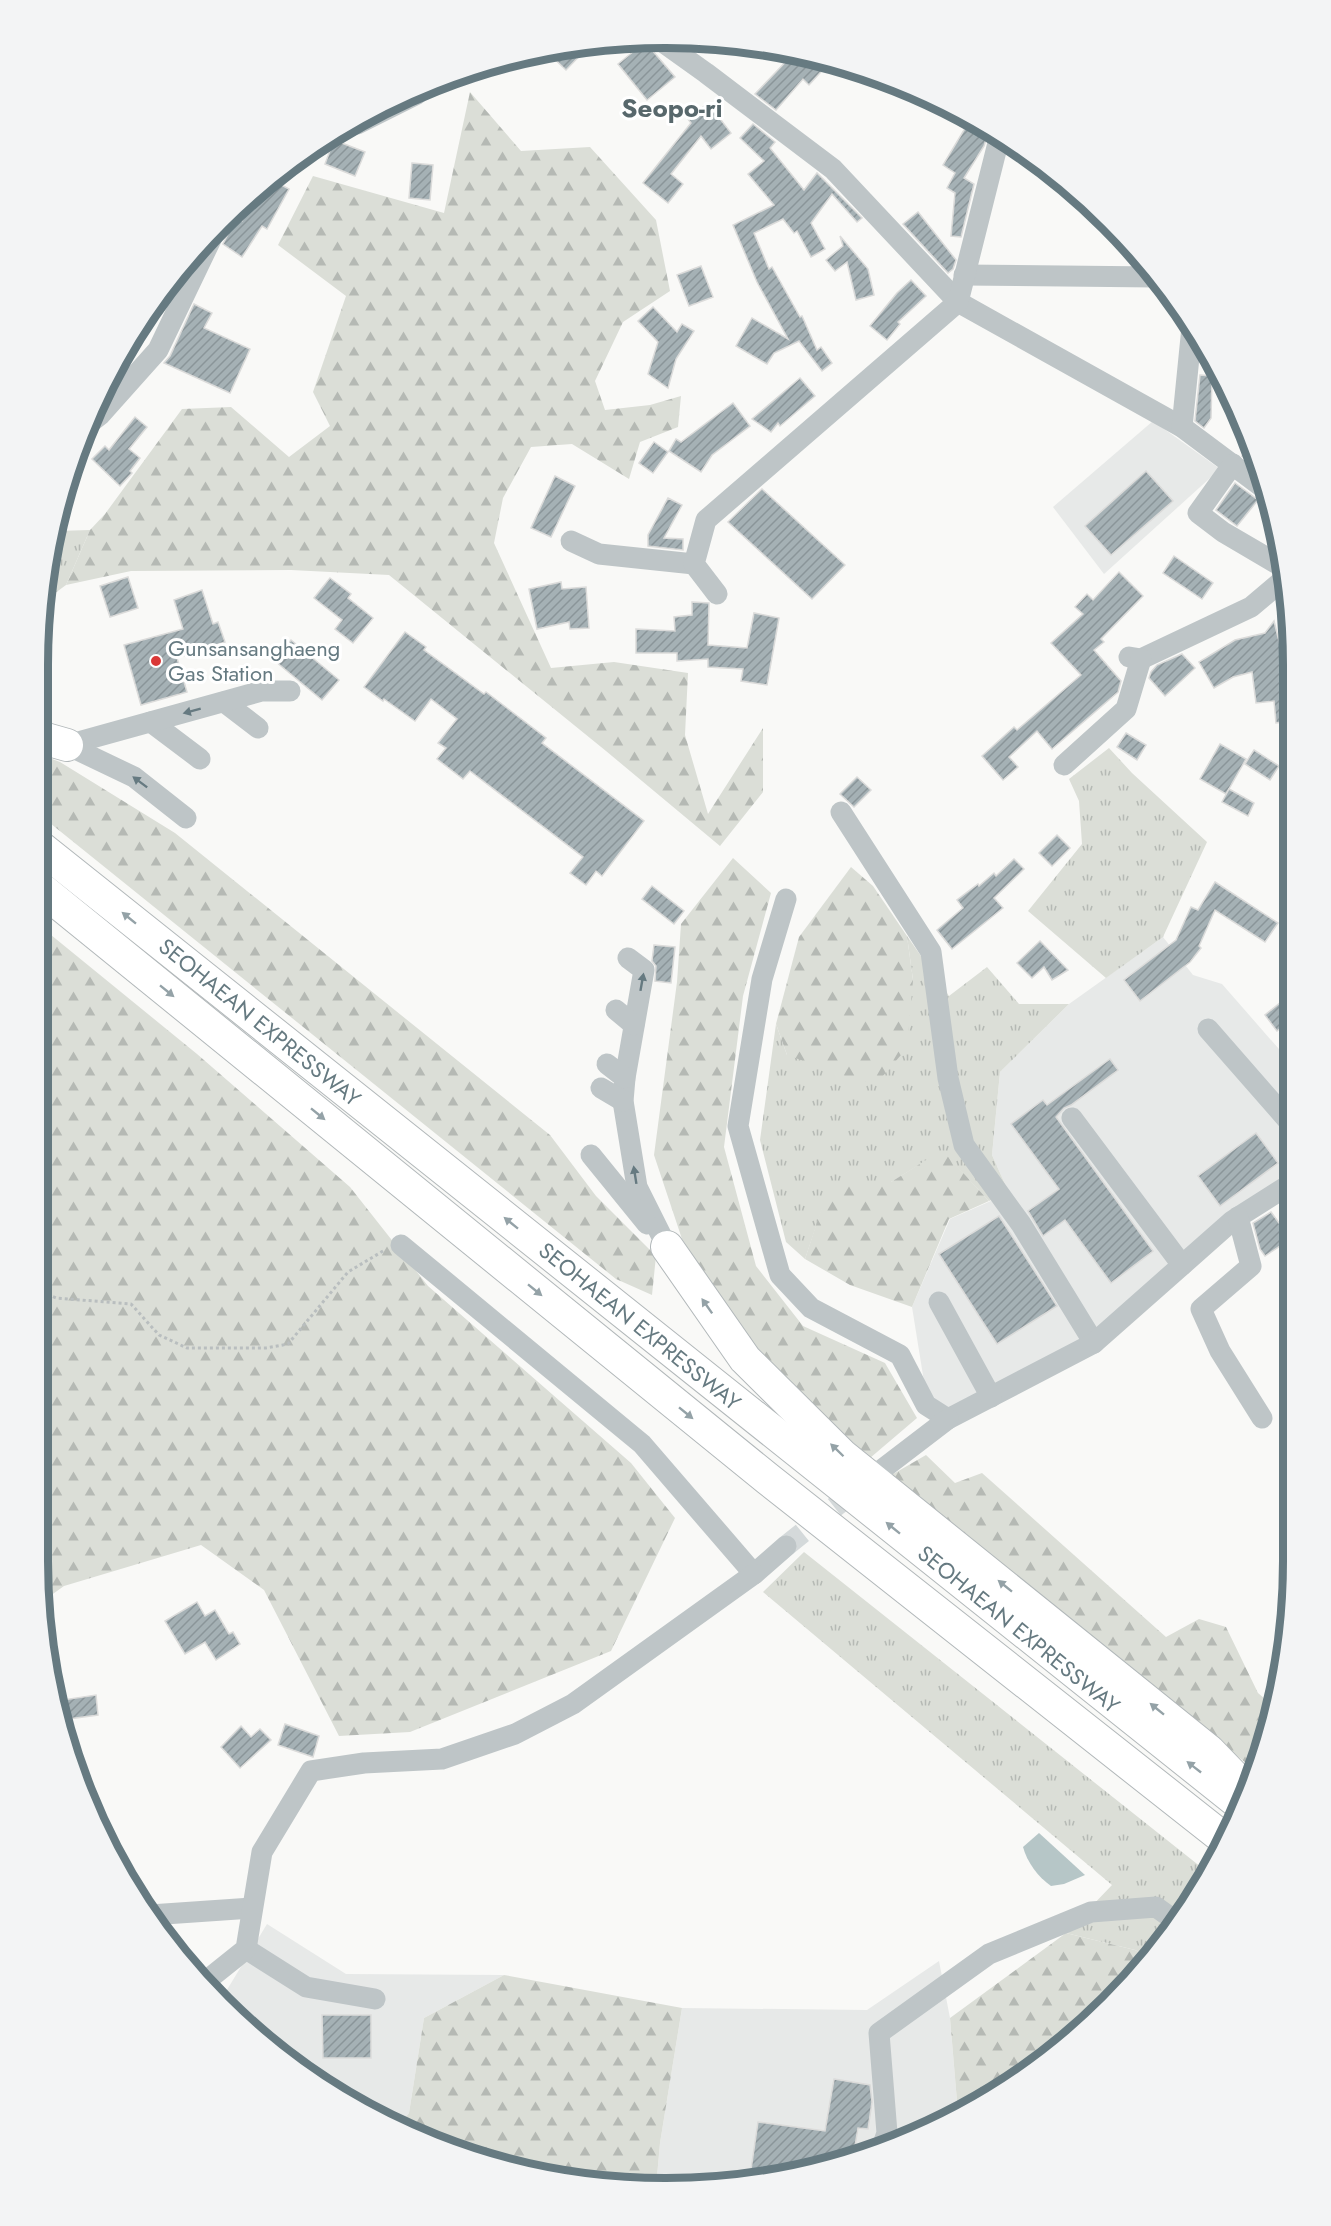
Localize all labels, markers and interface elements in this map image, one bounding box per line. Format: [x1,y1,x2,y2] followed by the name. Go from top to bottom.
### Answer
[621,89,723,127] district label: Seopo-ri
[168,632,340,689] place label: Gunsansanghaeng Gas Station
[149,654,163,668] marker: Gunsansanghaeng Gas Station
[183,706,202,716] one-way arrow
[133,776,149,788] one-way arrow
[121,912,137,925] one-way arrow
[152,930,368,1114] street label: SEOHAEAN EXPRESSWAY
[638,973,647,992] one-way arrow
[159,985,175,998] one-way arrow
[310,1108,326,1121] one-way arrow
[630,1165,639,1184] one-way arrow
[503,1217,519,1230] one-way arrow
[532,1234,748,1418] street label: SEOHAEAN EXPRESSWAY
[527,1283,542,1296] one-way arrow
[701,1298,713,1314] one-way arrow
[679,1406,694,1418] one-way arrow
[830,1443,845,1457] one-way arrow
[886,1523,901,1535] one-way arrow
[911,1537,1127,1721] street label: SEOHAEAN EXPRESSWAY
[997,1580,1013,1593] one-way arrow
[1149,1703,1164,1715] one-way arrow
[1186,1761,1202,1774] one-way arrow

